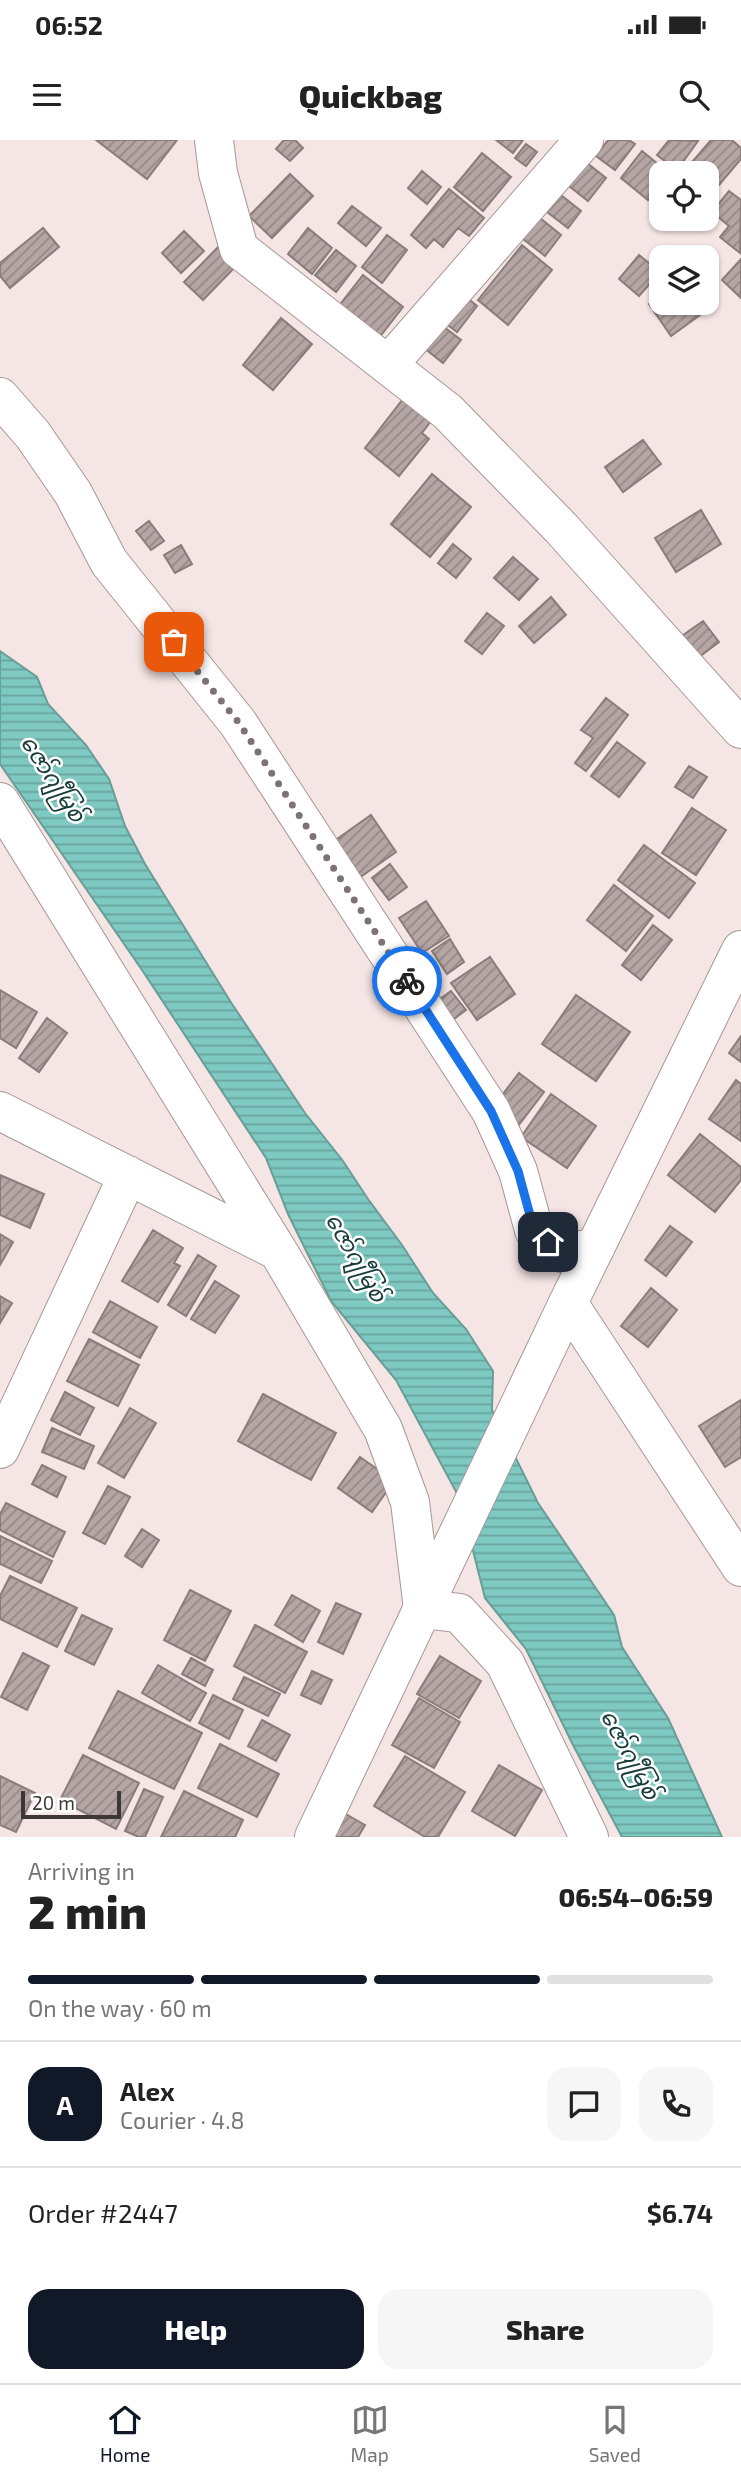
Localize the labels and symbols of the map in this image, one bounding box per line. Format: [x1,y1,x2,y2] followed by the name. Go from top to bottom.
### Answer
[144,612,204,672] pin
[11,729,94,831] water label: ဇော်ဂျီမြစ်
[372,946,442,1016] courier
[315,1207,395,1311] water label: ဇော်ဂျီမြစ်
[518,1212,578,1272] pin
[590,1704,668,1808] water label: ဇော်ဂျီမြစ်
[21,1788,121,1820] scale bar

